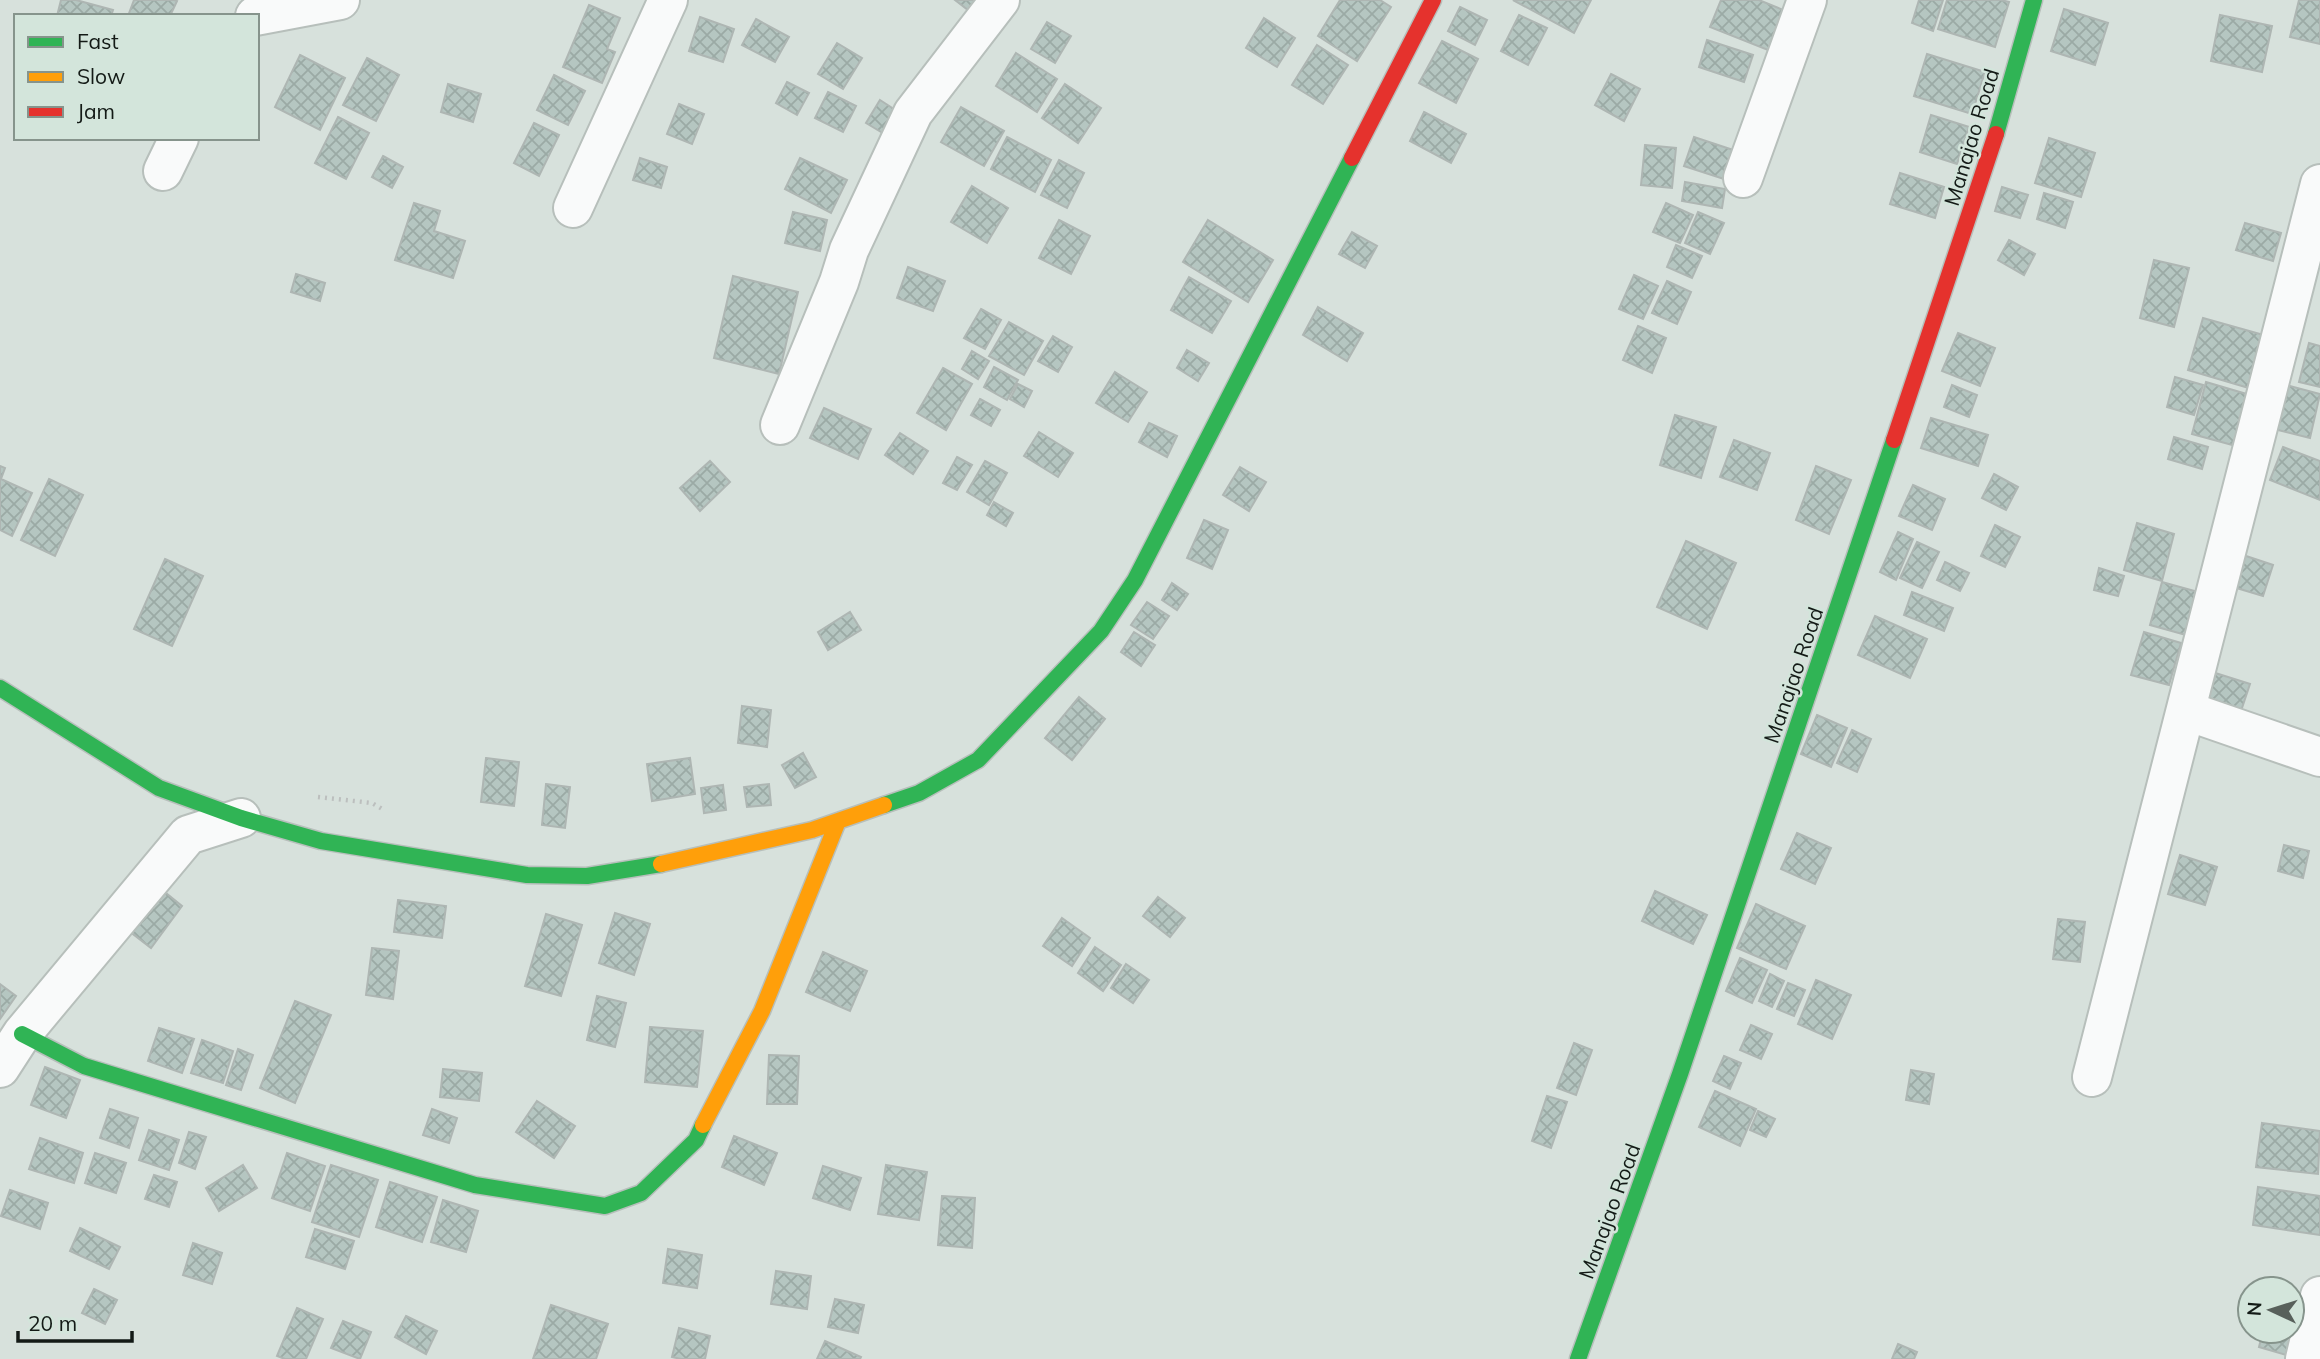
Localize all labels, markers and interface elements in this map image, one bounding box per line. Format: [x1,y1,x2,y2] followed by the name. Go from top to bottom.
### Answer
[14,14,259,140] legend
[77,28,119,54] text: Fast
[77,63,125,89] text: Slow
[1938,65,2004,209] street label: Manajao Road
[77,98,115,124] text: Jam
[1758,604,1828,746] street label: Manajao Road
[1572,1140,1646,1282] street label: Manajao Road
[2236,1275,2306,1345] north arrow
[18,1300,131,1344] scale bar
[2242,1301,2267,1317] text: N
[28,1310,77,1336] text: 20 m

